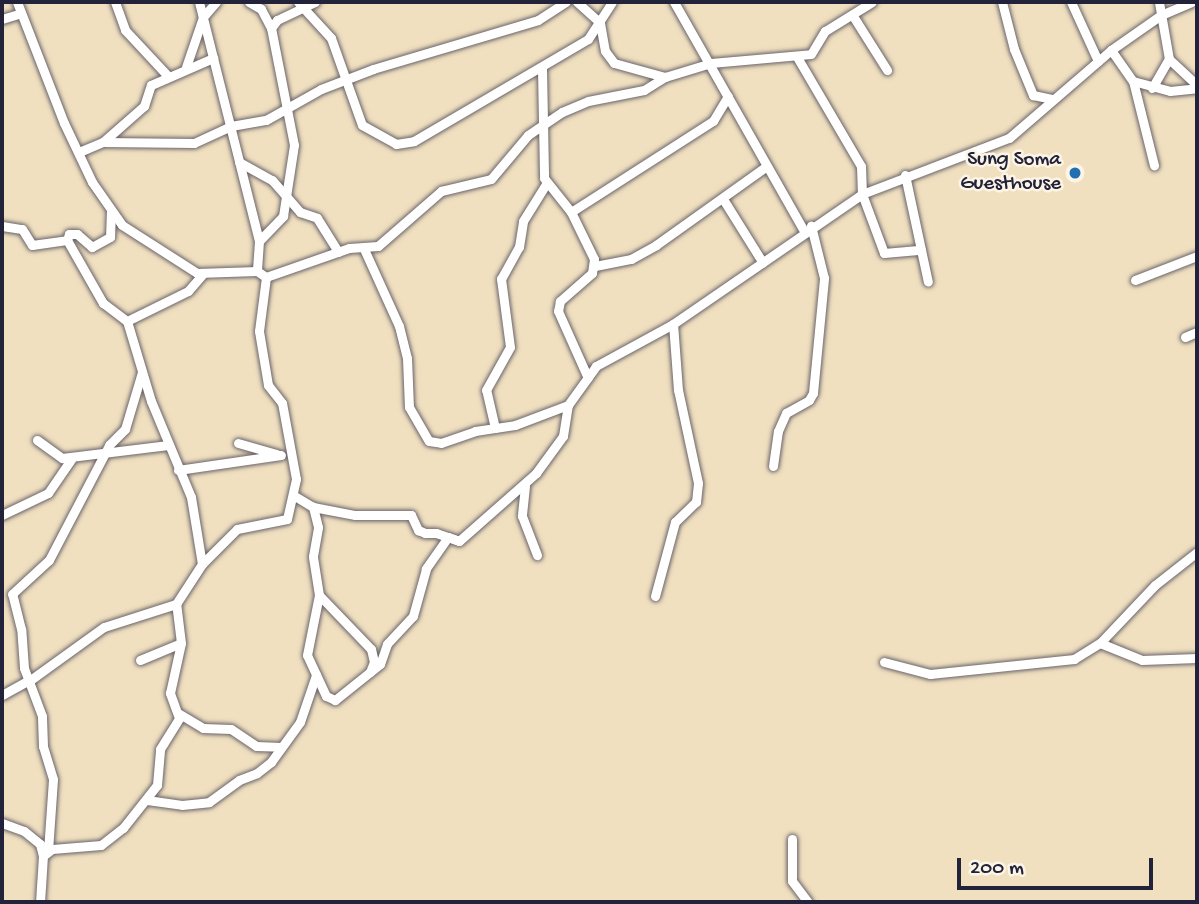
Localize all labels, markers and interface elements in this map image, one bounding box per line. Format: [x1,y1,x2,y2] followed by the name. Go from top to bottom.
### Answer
[960,148,1061,198] place label: Sung Soma Guesthouse
[1067,165,1083,181] marker: Sung Soma Guesthouse
[961,844,1157,888] scale bar
[970,857,1024,882] text: 200 m

